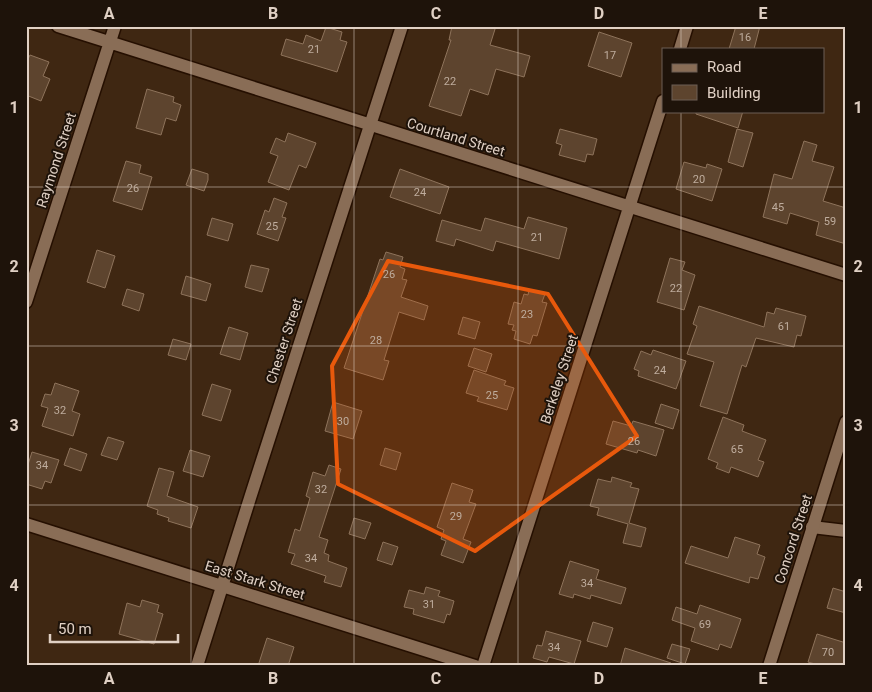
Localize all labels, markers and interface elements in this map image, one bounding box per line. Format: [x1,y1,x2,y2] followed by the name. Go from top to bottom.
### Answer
[104,4,115,23] text: A
[268,4,278,23] text: B
[431,4,441,23] text: C
[594,4,604,23] text: D
[759,4,768,23] text: E
[739,31,751,44] house number: 16
[308,43,320,56] house number: 21
[662,48,824,112] legend
[604,49,616,62] house number: 17
[707,58,741,76] text: Road
[444,75,456,88] house number: 22
[707,84,761,102] text: Building
[9,98,19,117] text: 1
[853,98,863,117] text: 1
[33,110,79,210] street label: Raymond Street
[405,115,507,160] street label: Courtland Street
[693,173,705,186] house number: 20
[127,182,139,195] house number: 26
[414,186,426,199] house number: 24
[772,201,784,214] house number: 45
[824,215,836,228] house number: 59
[266,220,278,233] house number: 25
[531,231,543,244] house number: 21
[9,257,19,276] text: 2
[853,257,863,276] text: 2
[383,268,395,281] house number: 26
[670,282,682,295] house number: 22
[263,296,305,386] street label: Chester Street
[521,308,533,321] house number: 23
[778,320,790,333] house number: 61
[537,332,581,426] street label: Berkeley Street
[370,334,382,347] house number: 28
[654,364,666,377] house number: 24
[486,389,498,402] house number: 25
[54,404,66,417] house number: 32
[337,415,349,428] house number: 30
[9,416,19,435] text: 3
[853,416,863,435] text: 3
[628,435,640,448] house number: 26
[731,443,743,456] house number: 65
[36,459,48,472] house number: 34
[315,483,327,496] house number: 32
[771,492,815,586] street label: Concord Street
[450,510,462,523] house number: 29
[305,552,317,565] house number: 34
[203,557,307,603] street label: East Stark Street
[9,576,19,595] text: 4
[853,576,863,595] text: 4
[581,577,593,590] house number: 34
[423,598,435,611] house number: 31
[50,612,178,644] scale bar
[699,618,711,631] house number: 69
[58,620,92,638] text: 50 m
[548,641,560,654] house number: 34
[822,646,834,659] house number: 70
[104,669,115,688] text: A
[268,669,278,688] text: B
[431,669,441,688] text: C
[594,669,604,688] text: D
[759,669,768,688] text: E

